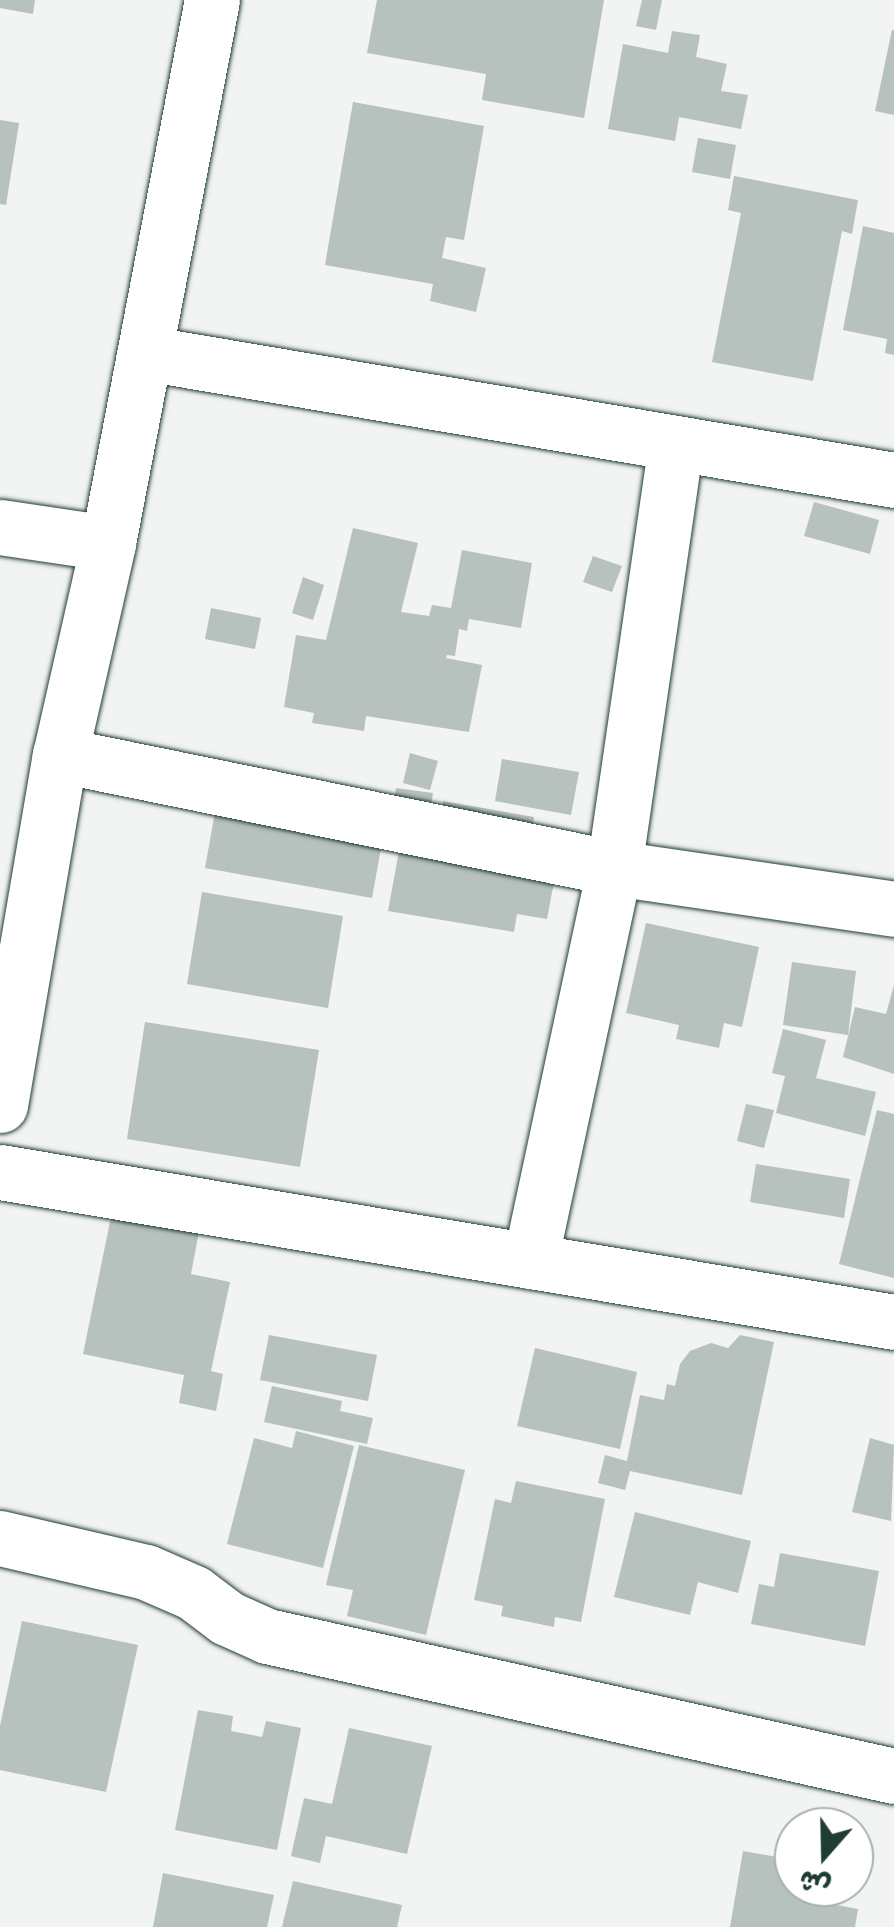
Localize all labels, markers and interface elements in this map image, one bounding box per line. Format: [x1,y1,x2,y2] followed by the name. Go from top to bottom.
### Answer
[774,1807,874,1907] north arrow
[794,1863,834,1904] text: ش

